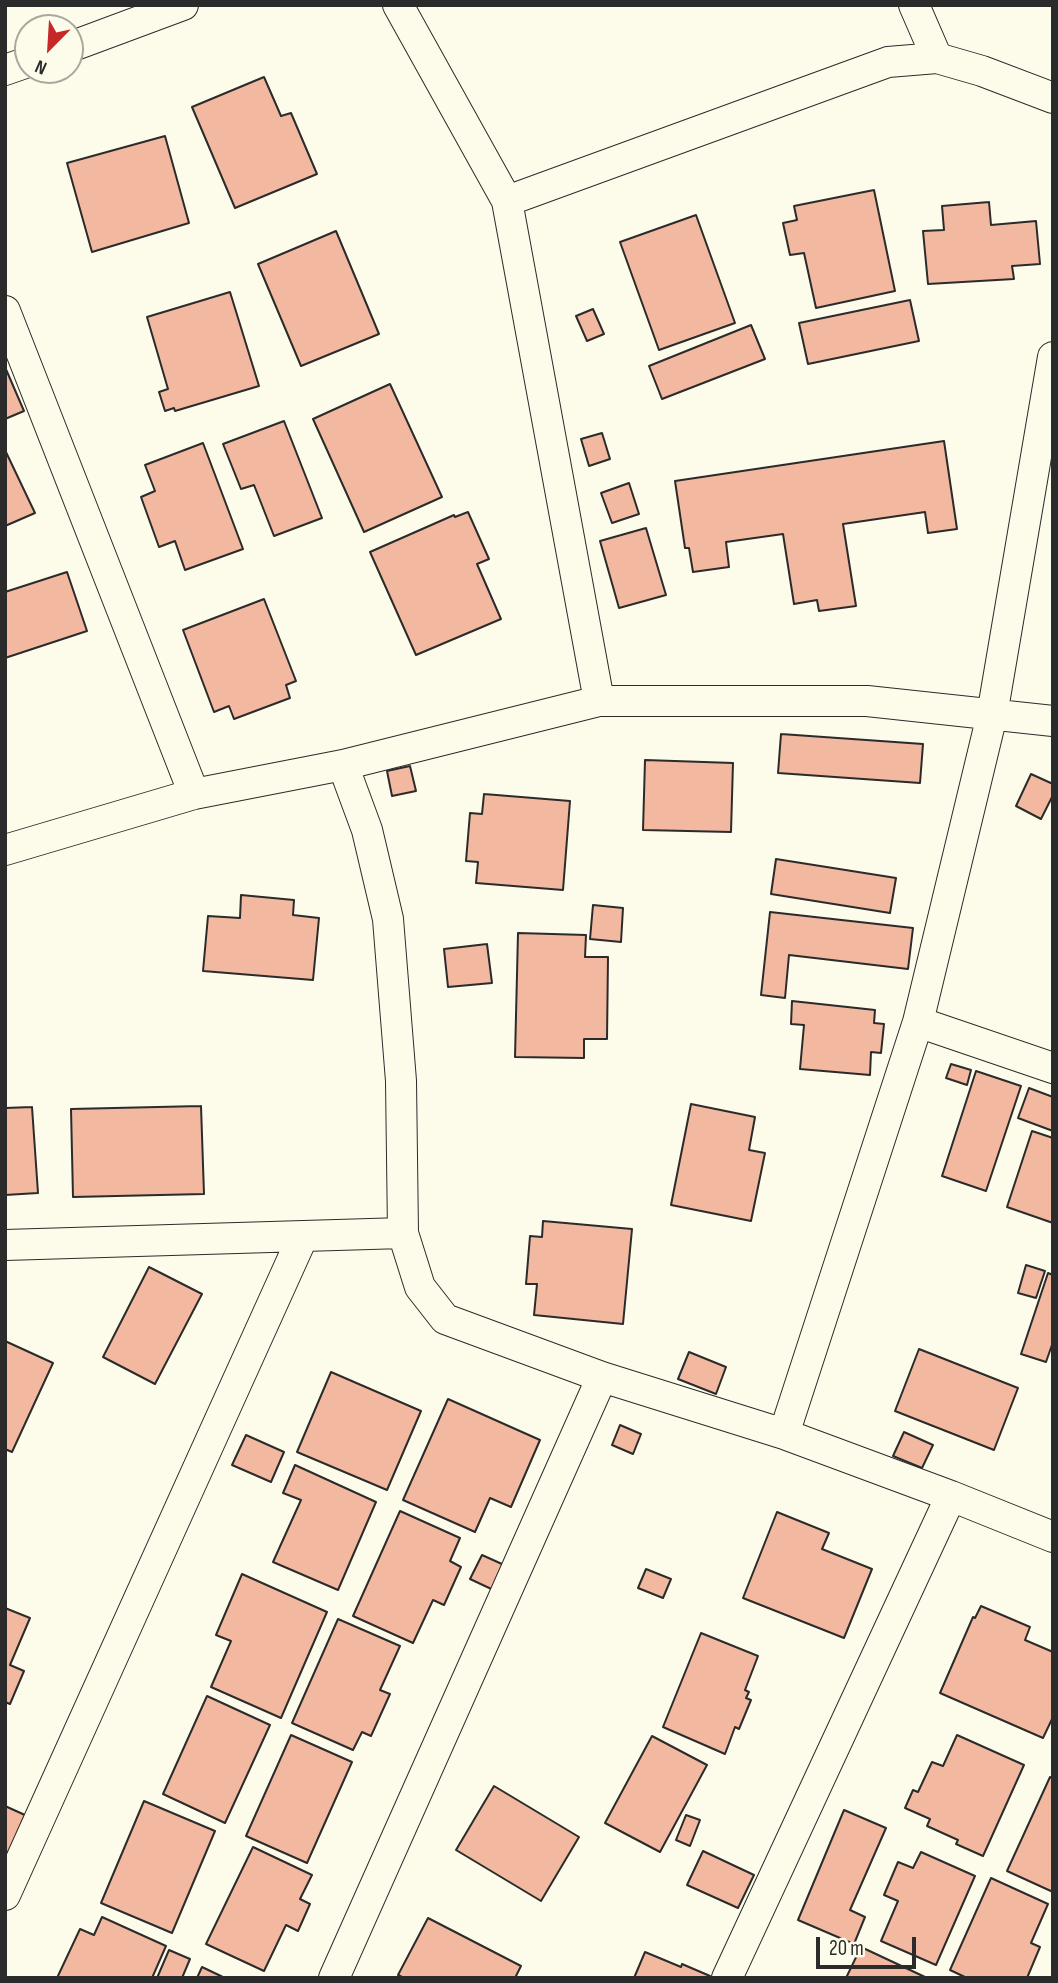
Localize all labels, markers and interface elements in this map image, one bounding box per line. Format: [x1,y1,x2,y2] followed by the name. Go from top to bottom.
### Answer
[14,14,84,84] north arrow
[32,54,50,79] text: N
[820,1924,920,1968] scale bar
[829,1936,864,1961] text: 20 m

